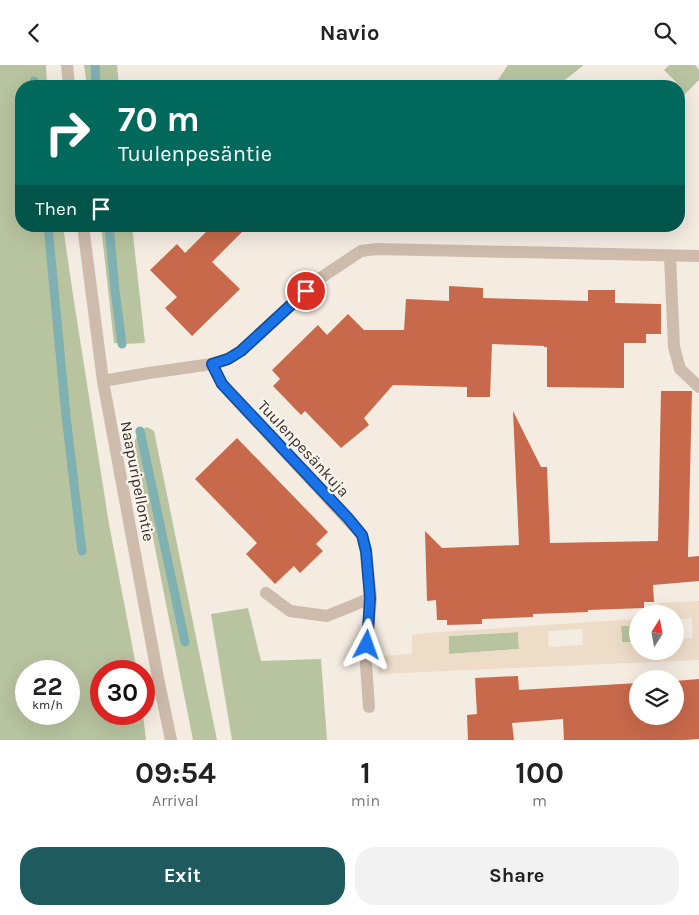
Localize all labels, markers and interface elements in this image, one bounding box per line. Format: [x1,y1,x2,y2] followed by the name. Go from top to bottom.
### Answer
[20,19,48,47] icon: back
[651,19,679,47] icon: search
[320,20,379,46] text: Navio
[118,99,200,140] text: 70 m
[35,100,100,165] icon: right
[118,141,272,167] text: Tuulenpesäntie
[87,195,115,223] icon: arrive
[35,198,77,220] text: Then
[285,270,327,312] pin
[292,277,320,305] icon: arrive
[254,396,353,501] street label: Tuulenpesänkuja
[117,419,158,543] street label: Naapuripellontie
[629,605,684,660] north arrow
[629,605,684,725] map controls
[340,618,392,670] position arrow
[90,660,155,725] speed limit sign: 30
[629,670,684,725] button: layers
[32,672,63,701] text: 22
[32,698,63,712] text: km/h
[135,755,216,791] text: 09:54
[360,755,371,791] text: 1
[515,755,564,791] text: 100
[152,791,199,810] text: Arrival
[351,791,380,810] text: min
[532,791,547,810] text: m
[20,847,345,905] button: Exit
[355,847,679,905] button: Share

